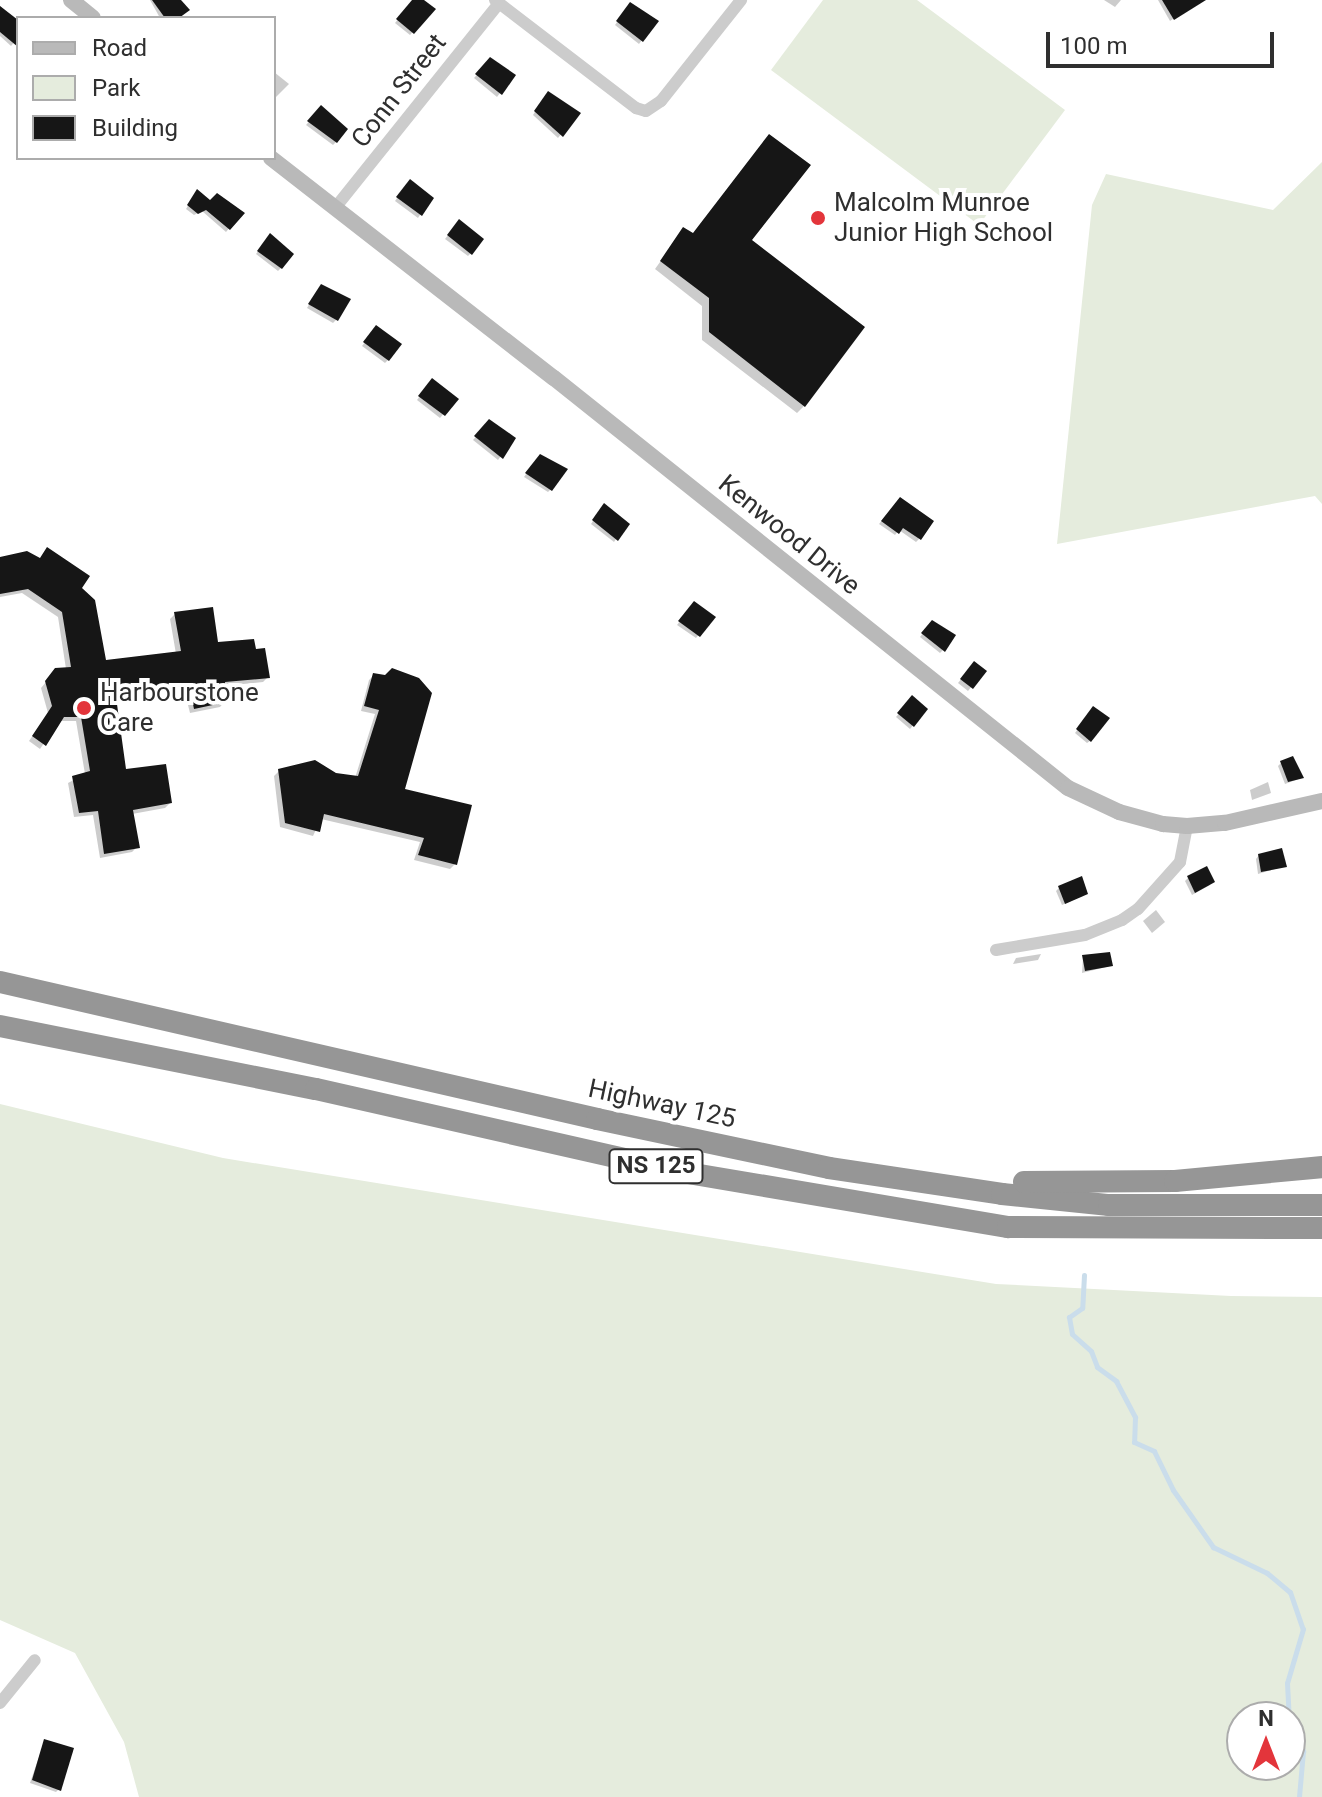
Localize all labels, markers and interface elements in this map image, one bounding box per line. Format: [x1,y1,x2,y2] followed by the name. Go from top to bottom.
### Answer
[16,16,276,160] legend
[1050,16,1278,66] scale bar
[345,28,453,154] street label: Conn Street
[1060,32,1127,60] text: 100 m
[92,34,147,62] text: Road
[92,74,140,102] text: Park
[92,114,178,142] text: Building
[834,187,1053,248] place label: Malcolm Munroe Junior High School
[809,209,827,227] marker: Malcolm Munroe Junior High School
[712,468,866,602] street label: Kenwood Drive
[100,677,259,738] place label: Harbourstone Care
[75,699,93,717] marker: Harbourstone Care
[585,1073,739,1135] street label: Highway 125
[608,1146,704,1186] road number: NS 125
[1226,1701,1306,1781] north arrow
[1258,1706,1274,1731] text: N

